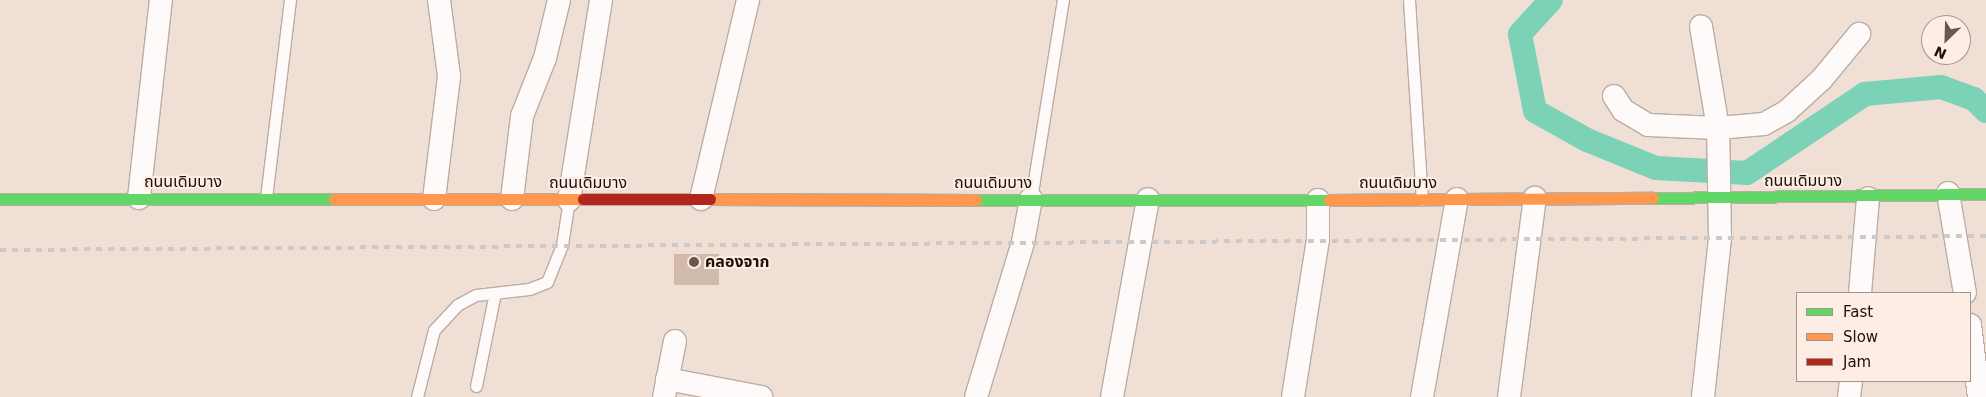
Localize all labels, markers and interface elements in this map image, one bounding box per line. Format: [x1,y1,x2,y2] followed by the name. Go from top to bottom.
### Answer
[1921,15,1971,65] north arrow
[1932,43,1949,62] text: N
[1764,171,1842,191] street label: ถนนเดิมบาง
[144,172,222,192] street label: ถนนเดิมบาง
[549,173,627,193] street label: ถนนเดิมบาง
[954,173,1032,193] street label: ถนนเดิมบาง
[1359,173,1437,193] street label: ถนนเดิมบาง
[705,252,769,272] place label: คลองจาก
[687,255,701,269] marker: คลองจาก
[1796,292,1971,382] legend
[1843,303,1873,321] text: Fast
[1843,328,1878,346] text: Slow
[1843,353,1871,371] text: Jam

